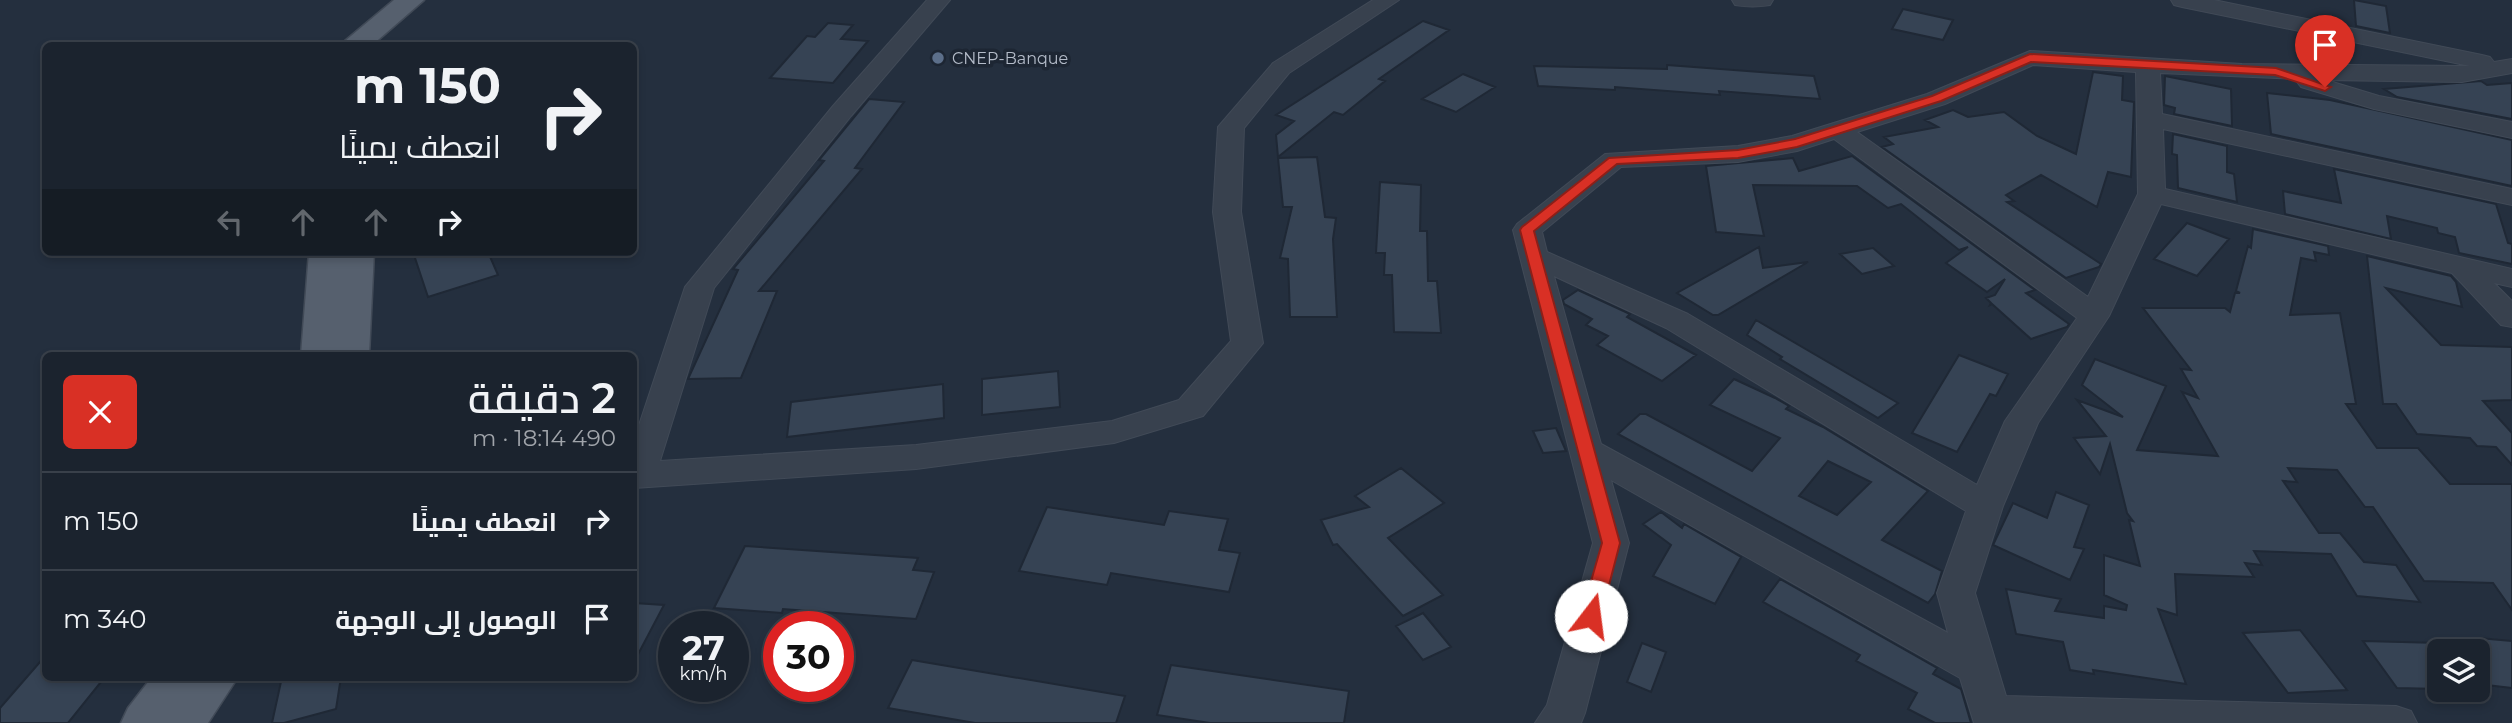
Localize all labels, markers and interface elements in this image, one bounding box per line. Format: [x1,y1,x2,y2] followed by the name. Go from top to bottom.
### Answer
[2295,15,2355,87] pin
[2306,26,2344,64] icon: arrive
[952,49,1068,68] place label: CNEP-Banque
[930,50,946,66] marker: CNEP-Banque
[354,56,501,115] text: 150 m
[525,70,616,161] icon: right
[339,127,501,166] text: انعطف يمينًا
[211,203,249,241] icon: left
[284,203,322,241] icon: ahead
[357,203,395,241] icon: ahead
[430,203,468,241] icon: right
[468,372,616,424] text: 2 دقيقة
[63,375,137,449] button: close
[472,424,616,452] text: 490 m · 18:14
[578,502,616,540] icon: right
[63,505,139,537] text: 150 m
[411,506,557,538] text: انعطف يمينًا
[1554,579,1628,653] position arrow
[578,600,616,638] icon: arrive
[63,603,146,635] text: 340 m
[335,604,557,636] text: الوصول إلى الوجهة
[763,611,854,702] speed limit sign: 30
[682,626,725,669] text: 27
[2427,639,2490,702] map controls
[2427,639,2490,702] button: layers
[679,663,728,685] text: km/h

